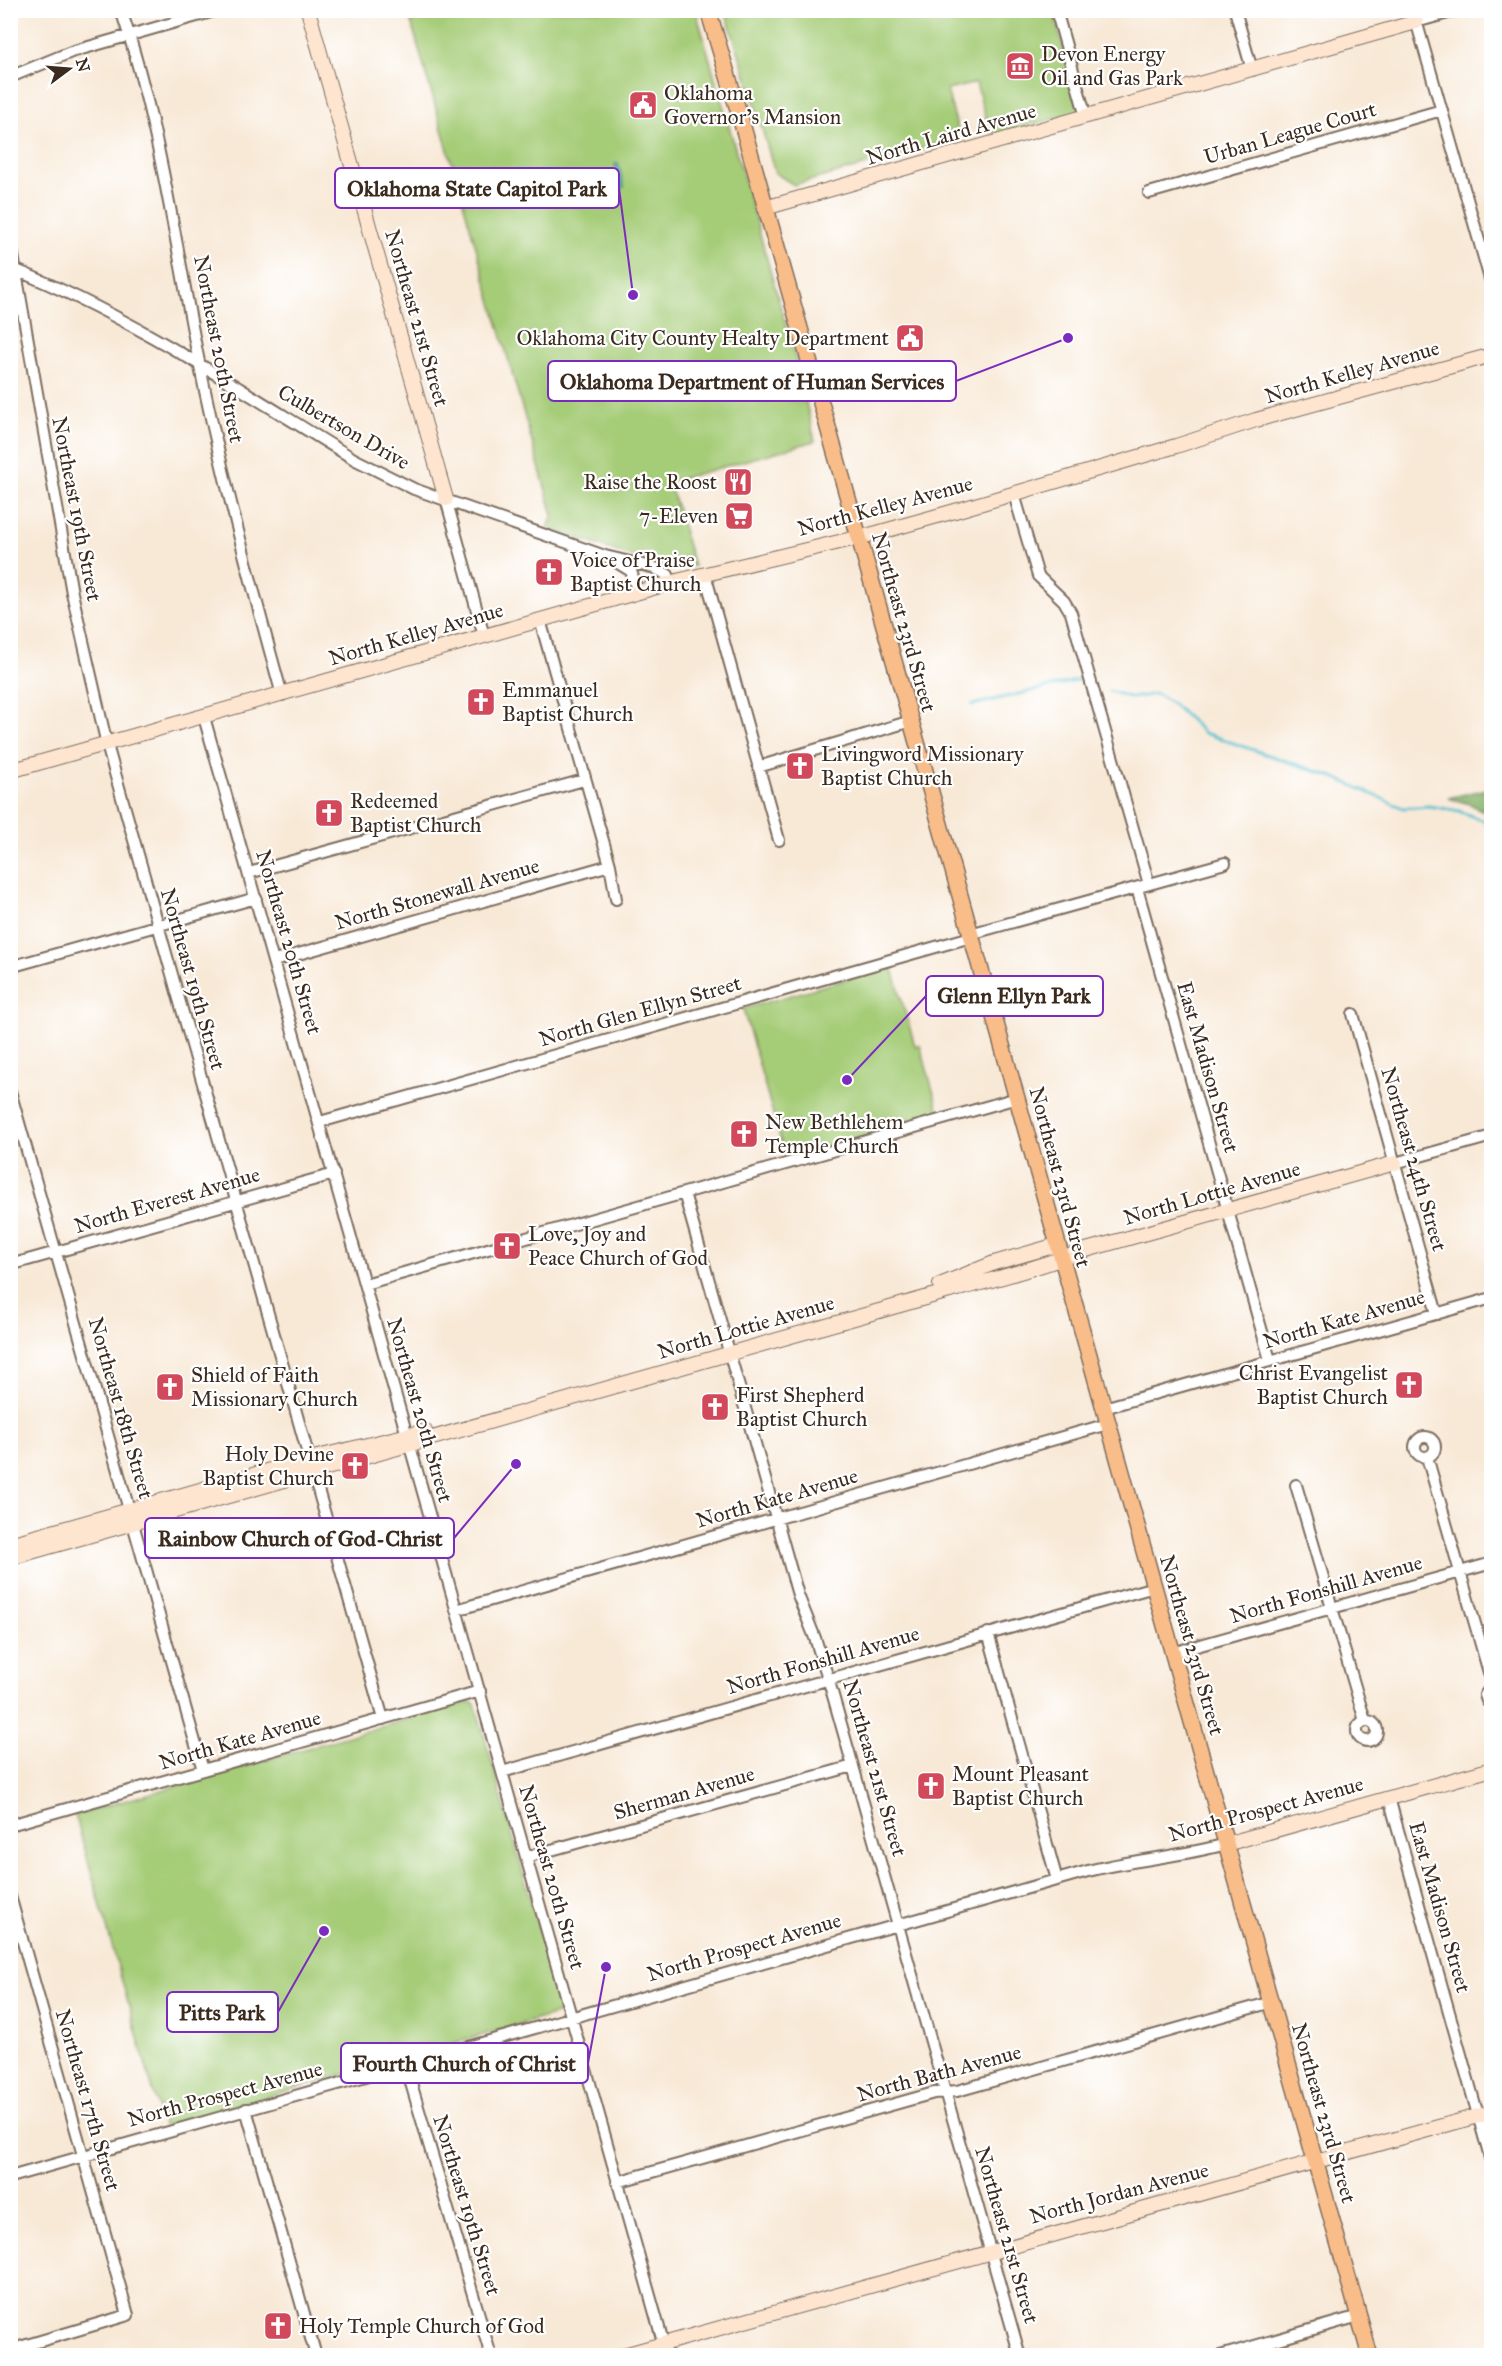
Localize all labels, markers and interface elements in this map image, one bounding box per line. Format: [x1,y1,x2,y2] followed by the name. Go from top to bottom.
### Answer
[39,39,99,99] north arrow
[1041,41,1183,91] place label: Devon Energy Oil and Gas Park
[1004,50,1036,82] museum icon: Devon Energy Oil and Gas Park
[72,56,94,75] text: N
[664,80,841,130] place label: Oklahoma Governor's Mansion
[627,89,659,121] public building icon: Oklahoma Governor's Mansion
[1201,96,1380,170] street label: Urban League Court
[863,97,1039,171] street label: North Laird Avenue
[335,168,619,208] callout: Oklahoma State Capitol Park
[347,175,608,202] text: Oklahoma State Capitol Park
[379,227,455,410] street label: Northeast 21st Street
[188,253,250,446] street label: Northeast 20th Street
[894,322,926,354] public building icon: Oklahoma City County Healty Department
[516,325,890,351] place label: Oklahoma City County Healty Department
[1262,335,1443,409] street label: North Kelley Avenue
[548,361,956,401] callout: Oklahoma Department of Human Services
[560,368,944,395] text: Oklahoma Department of Human Services
[273,379,415,475] street label: Culbertson Drive
[46,414,108,604] street label: Northeast 19th Street
[722,466,754,498] restaurant icon: Raise the Roost
[583,469,718,495] place label: Raise the Roost
[795,470,976,542] street label: North Kelley Avenue
[723,500,755,532] supermarket icon: 7-Eleven
[639,503,718,529] place label: 7-Eleven
[866,529,942,716] street label: Northeast 23rd Street
[569,547,702,597] place label: Voice of Praise Baptist Church
[533,556,565,588] church icon: Voice of Praise Baptist Church
[326,597,507,671] street label: North Kelley Avenue
[502,677,634,727] place label: Emmanuel Baptist Church
[465,686,497,718] church icon: Emmanuel Baptist Church
[821,741,1025,791] place label: Livingword Missionary Baptist Church
[784,750,816,782] church icon: Livingword Missionary Baptist Church
[350,788,482,838] place label: Redeemed Baptist Church
[313,797,345,829] church icon: Redeemed Baptist Church
[250,847,328,1038] street label: Northeast 20th Street
[332,852,542,936] street label: North Stonewall Avenue
[155,885,231,1073] street label: Northeast 19th Street
[536,970,745,1052] street label: North Glen Ellyn Street
[926,976,1103,1016] callout: Glenn Ellyn Park
[1171,978,1245,1156] street label: East Madison Street
[937,982,1092,1009] text: Glenn Ellyn Park
[1375,1064,1453,1255] street label: Northeast 24th Street
[1023,1084,1097,1271] street label: Northeast 23rd Street
[765,1109,904,1159] place label: New Bethlehem Temple Church
[728,1118,760,1150] church icon: New Bethlehem Temple Church
[1121,1155,1304,1231] street label: North Lottie Avenue
[71,1161,263,1239] street label: North Everest Avenue
[528,1221,709,1271] place label: Love, Joy and Peace Church of God
[491,1230,523,1262] church icon: Love, Joy and Peace Church of God
[1260,1283,1428,1355] street label: North Kate Avenue
[655,1289,838,1365] street label: North Lottie Avenue
[83,1314,159,1502] street label: Northeast 18th Street
[381,1315,459,1506] street label: Northeast 20th Street
[1239,1360,1389,1410] place label: Christ Evangelist Baptist Church
[191,1362,358,1412] place label: Shield of Faith Missionary Church
[1393,1369,1425,1401] church icon: Christ Evangelist Baptist Church
[154,1371,186,1403] church icon: Shield of Faith Missionary Church
[736,1382,868,1432] place label: First Shepherd Baptist Church
[699,1391,731,1423] church icon: First Shepherd Baptist Church
[203,1441,334,1491] place label: Holy Devine Baptist Church
[339,1450,371,1482] church icon: Holy Devine Baptist Church
[693,1462,861,1534] street label: North Kate Avenue
[145,1518,454,1558] callout: Rainbow Church of God-Christ
[158,1525,443,1552] text: Rainbow Church of God-Christ
[1227,1549,1425,1629] street label: North Fonshill Avenue
[1154,1552,1230,1739] street label: Northeast 23rd Street
[724,1620,922,1700] street label: North Fonshill Avenue
[837,1677,913,1860] street label: Northeast 21st Street
[156,1704,324,1776] street label: North Kate Avenue
[610,1760,758,1826] street label: Sherman Avenue
[952,1761,1090,1811] place label: Mount Pleasant Baptist Church
[915,1770,947,1802] church icon: Mount Pleasant Baptist Church
[1166,1770,1367,1848] street label: North Prospect Avenue
[513,1782,591,1973] street label: Northeast 20th Street
[1403,1818,1477,1996] street label: East Madison Street
[644,1907,844,1987] street label: North Prospect Avenue
[167,1992,278,2032] callout: Pitts Park
[179,1999,266,2026] text: Pitts Park
[50,2006,127,2194] street label: Northeast 17th Street
[1286,2020,1362,2207] street label: Northeast 23rd Street
[854,2039,1024,2107] street label: North Bath Avenue
[341,2043,588,2083] callout: Fourth Church of Christ
[352,2050,576,2077] text: Fourth Church of Christ
[125,2055,326,2133] street label: North Prospect Avenue
[427,2112,507,2299] street label: Northeast 19th Street
[969,2144,1045,2327] street label: Northeast 21st Street
[1027,2157,1212,2229] street label: North Jordan Avenue
[262,2310,294,2342] church icon: Holy Temple Church of God
[299,2313,545,2339] place label: Holy Temple Church of God

